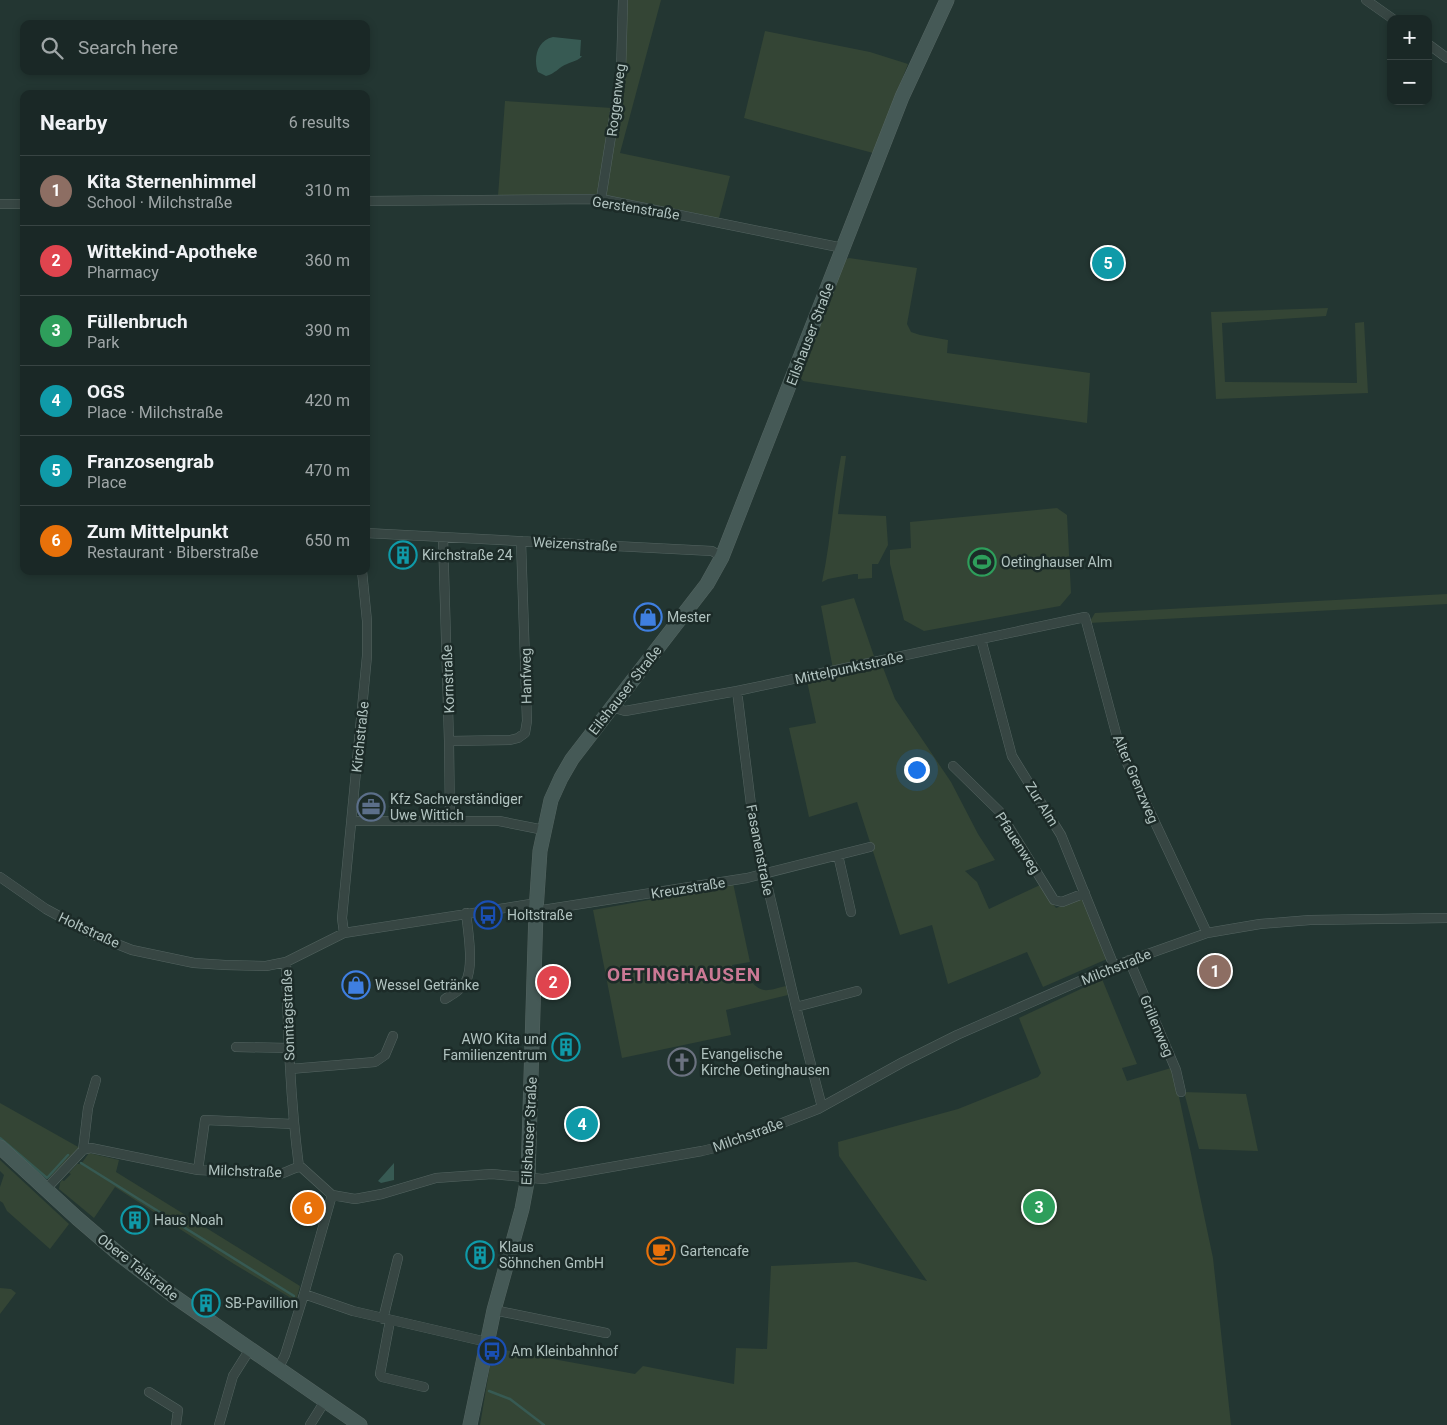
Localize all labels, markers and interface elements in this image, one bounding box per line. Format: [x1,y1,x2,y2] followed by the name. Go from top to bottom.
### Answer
[1387,15,1432,105] map controls
[1387,15,1432,60] button: +
[20,20,370,75] search box
[38,34,66,62] icon: search
[78,36,178,59] text: Search here
[1387,60,1432,105] button: −
[604,63,628,137] street label: Roggenweg
[40,111,107,135] text: Nearby
[289,113,350,132] text: 6 results
[87,170,256,193] text: Kita Sternenhimmel
[51,181,61,200] text: 1
[305,181,350,200] text: 310 m
[87,193,232,212] text: School · Milchstraße
[591,193,681,223] street label: Gerstenstraße
[87,240,257,263] text: Wittekind-Apotheke
[1092,244,1124,282] pin: 5
[51,251,61,270] text: 2
[305,251,350,270] text: 360 m
[87,263,159,282] text: Pharmacy
[783,280,837,388] street label: Eilshauser Straße
[87,310,188,333] text: Füllenbruch
[51,321,61,340] text: 3
[305,321,350,340] text: 390 m
[87,333,119,352] text: Park
[87,380,125,403] text: OGS
[51,391,61,410] text: 4
[305,391,350,410] text: 420 m
[87,403,223,422] text: Place · Milchstraße
[87,450,214,473] text: Franzosengrab
[51,461,61,480] text: 5
[305,461,350,480] text: 470 m
[87,473,127,492] text: Place
[87,520,229,543] text: Zum Mittelpunkt
[51,531,61,550] text: 6
[305,531,350,550] text: 650 m
[532,534,618,554] street label: Weizenstraße
[388,540,418,570] building icon: Kirchstraße 24
[87,543,258,562] text: Restaurant · Biberstraße
[422,547,513,563] place label: Kirchstraße 24
[967,547,997,577] sports icon: Oetinghauser Alm
[1001,554,1112,570] place label: Oetinghauser Alm
[633,602,663,632] shop icon: Mester
[667,609,711,625] place label: Mester
[585,642,665,738] street label: Eilshauser Straße
[439,644,457,714] street label: Kornstraße
[518,648,534,704] street label: Hanfweg
[793,649,905,687] street label: Mittelpunktstraße
[348,701,372,773] street label: Kirchstraße
[1110,732,1162,826] street label: Alter Grenzweg
[904,757,930,783] your location
[1022,779,1062,829] street label: Zur Alm
[390,791,523,823] place label: Kfz Sachverständiger Uwe Wittich
[356,792,386,822] office icon: Kfz Sachverständiger Uwe Wittich
[743,803,777,897] street label: Fasanenstraße
[992,809,1044,877] street label: Pfauenweg
[650,874,726,902] street label: Kreuzstraße
[473,900,503,930] bus stop icon: Holtstraße
[507,907,573,923] place label: Holtstraße
[56,909,122,951] street label: Holtstraße
[1079,946,1153,988] street label: Milchstraße
[1199,952,1231,990] pin: 1
[537,963,569,1001] pin: 2
[607,963,761,986] district label: OETINGHAUSEN
[278,969,298,1061] street label: Sonntagstraße
[341,970,371,1000] shop icon: Wessel Getränke
[375,977,479,993] place label: Wessel Getränke
[1137,993,1177,1059] street label: Grillenweg
[443,1031,547,1063] place label: AWO Kita und Familienzentrum
[551,1032,581,1062] building icon: AWO Kita und Familienzentrum
[701,1046,830,1078] place label: Evangelische Kirche Oetinghausen
[667,1047,697,1077] church icon: Evangelische Kirche Oetinghausen
[518,1076,540,1186] street label: Eilshauser Straße
[566,1105,598,1143] pin: 4
[711,1115,785,1155] street label: Milchstraße
[208,1162,282,1180] street label: Milchstraße
[1023,1188,1055,1226] pin: 3
[292,1189,324,1227] pin: 6
[120,1205,150,1235] building icon: Haus Noah
[154,1212,223,1228] place label: Haus Noah
[94,1230,182,1304] street label: Obere Talstraße
[646,1236,676,1266] cafe icon: Gartencafe
[499,1239,604,1271] place label: Klaus Söhnchen GmbH
[465,1240,495,1270] building icon: Klaus Söhnchen GmbH
[680,1243,749,1259] place label: Gartencafe
[191,1288,221,1318] building icon: SB-Pavillion
[225,1295,298,1311] place label: SB-Pavillion
[477,1336,507,1366] bus stop icon: Am Kleinbahnhof
[511,1343,618,1359] place label: Am Kleinbahnhof

